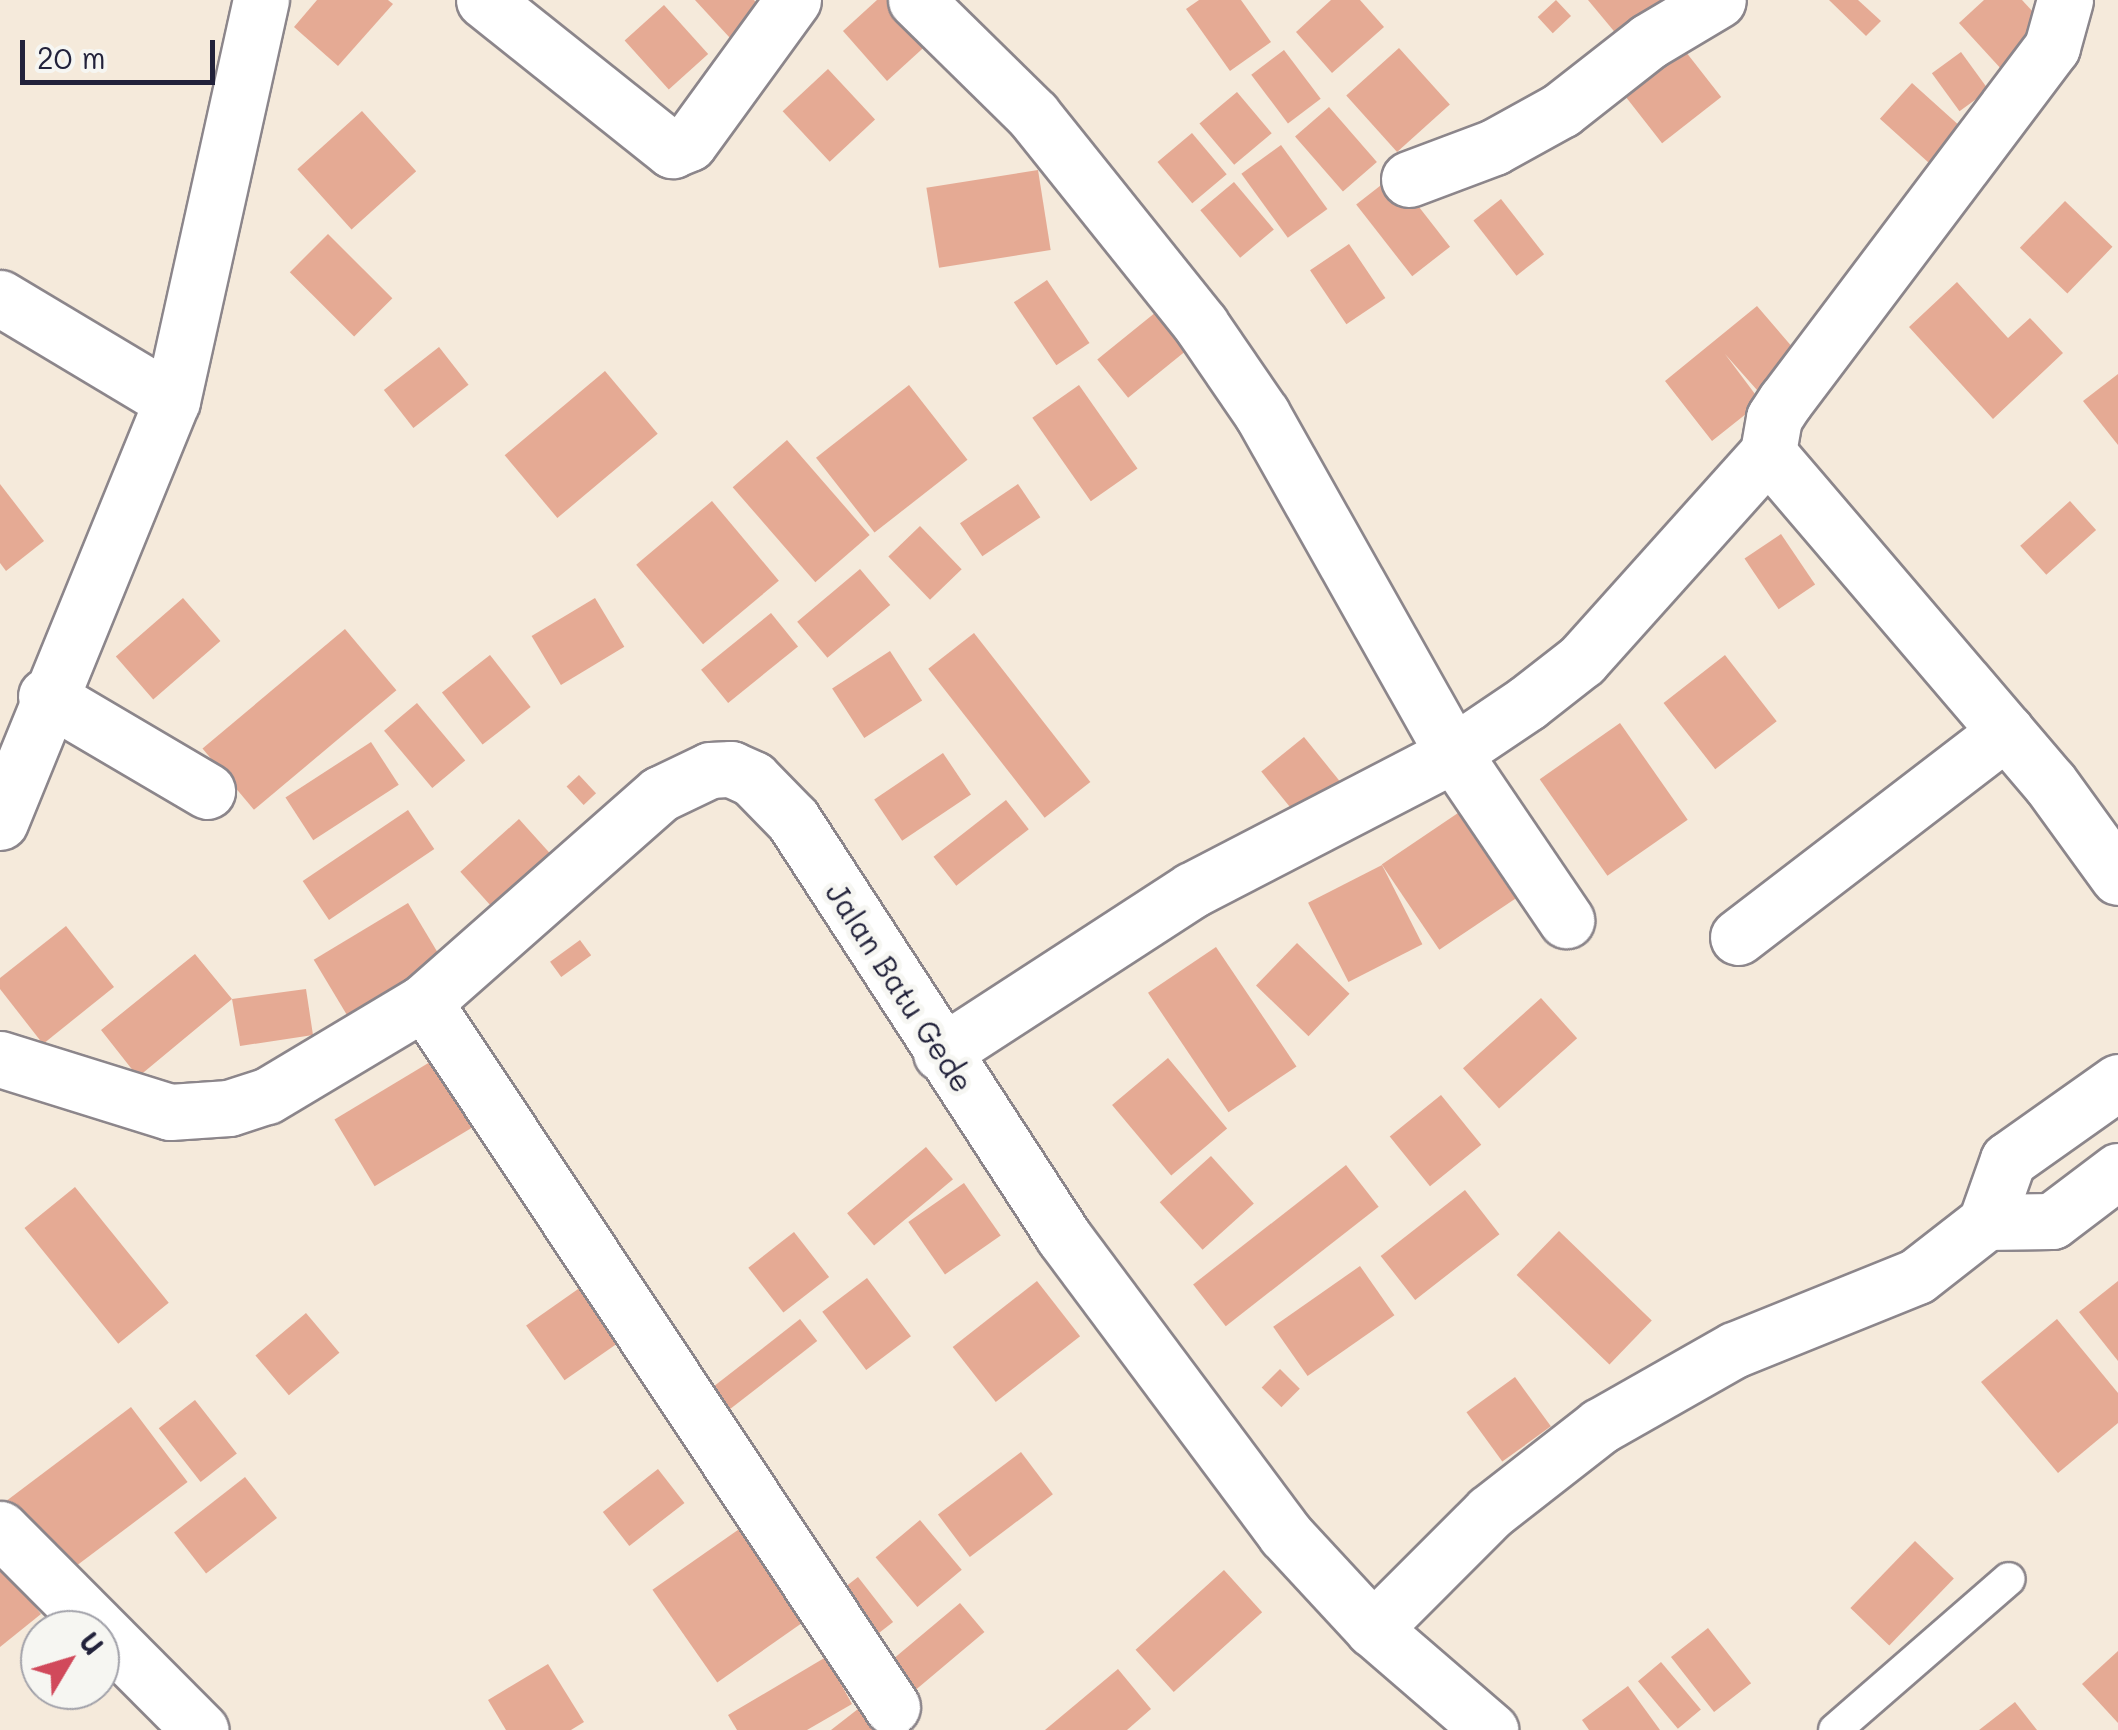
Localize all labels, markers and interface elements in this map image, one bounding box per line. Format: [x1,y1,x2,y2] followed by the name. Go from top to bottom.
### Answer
[25,20,220,82] scale bar
[37,37,106,77] text: 20 m
[819,875,981,1099] street label: Jalan Batu Gede
[20,1610,120,1710] north arrow
[72,1624,112,1662] text: U

